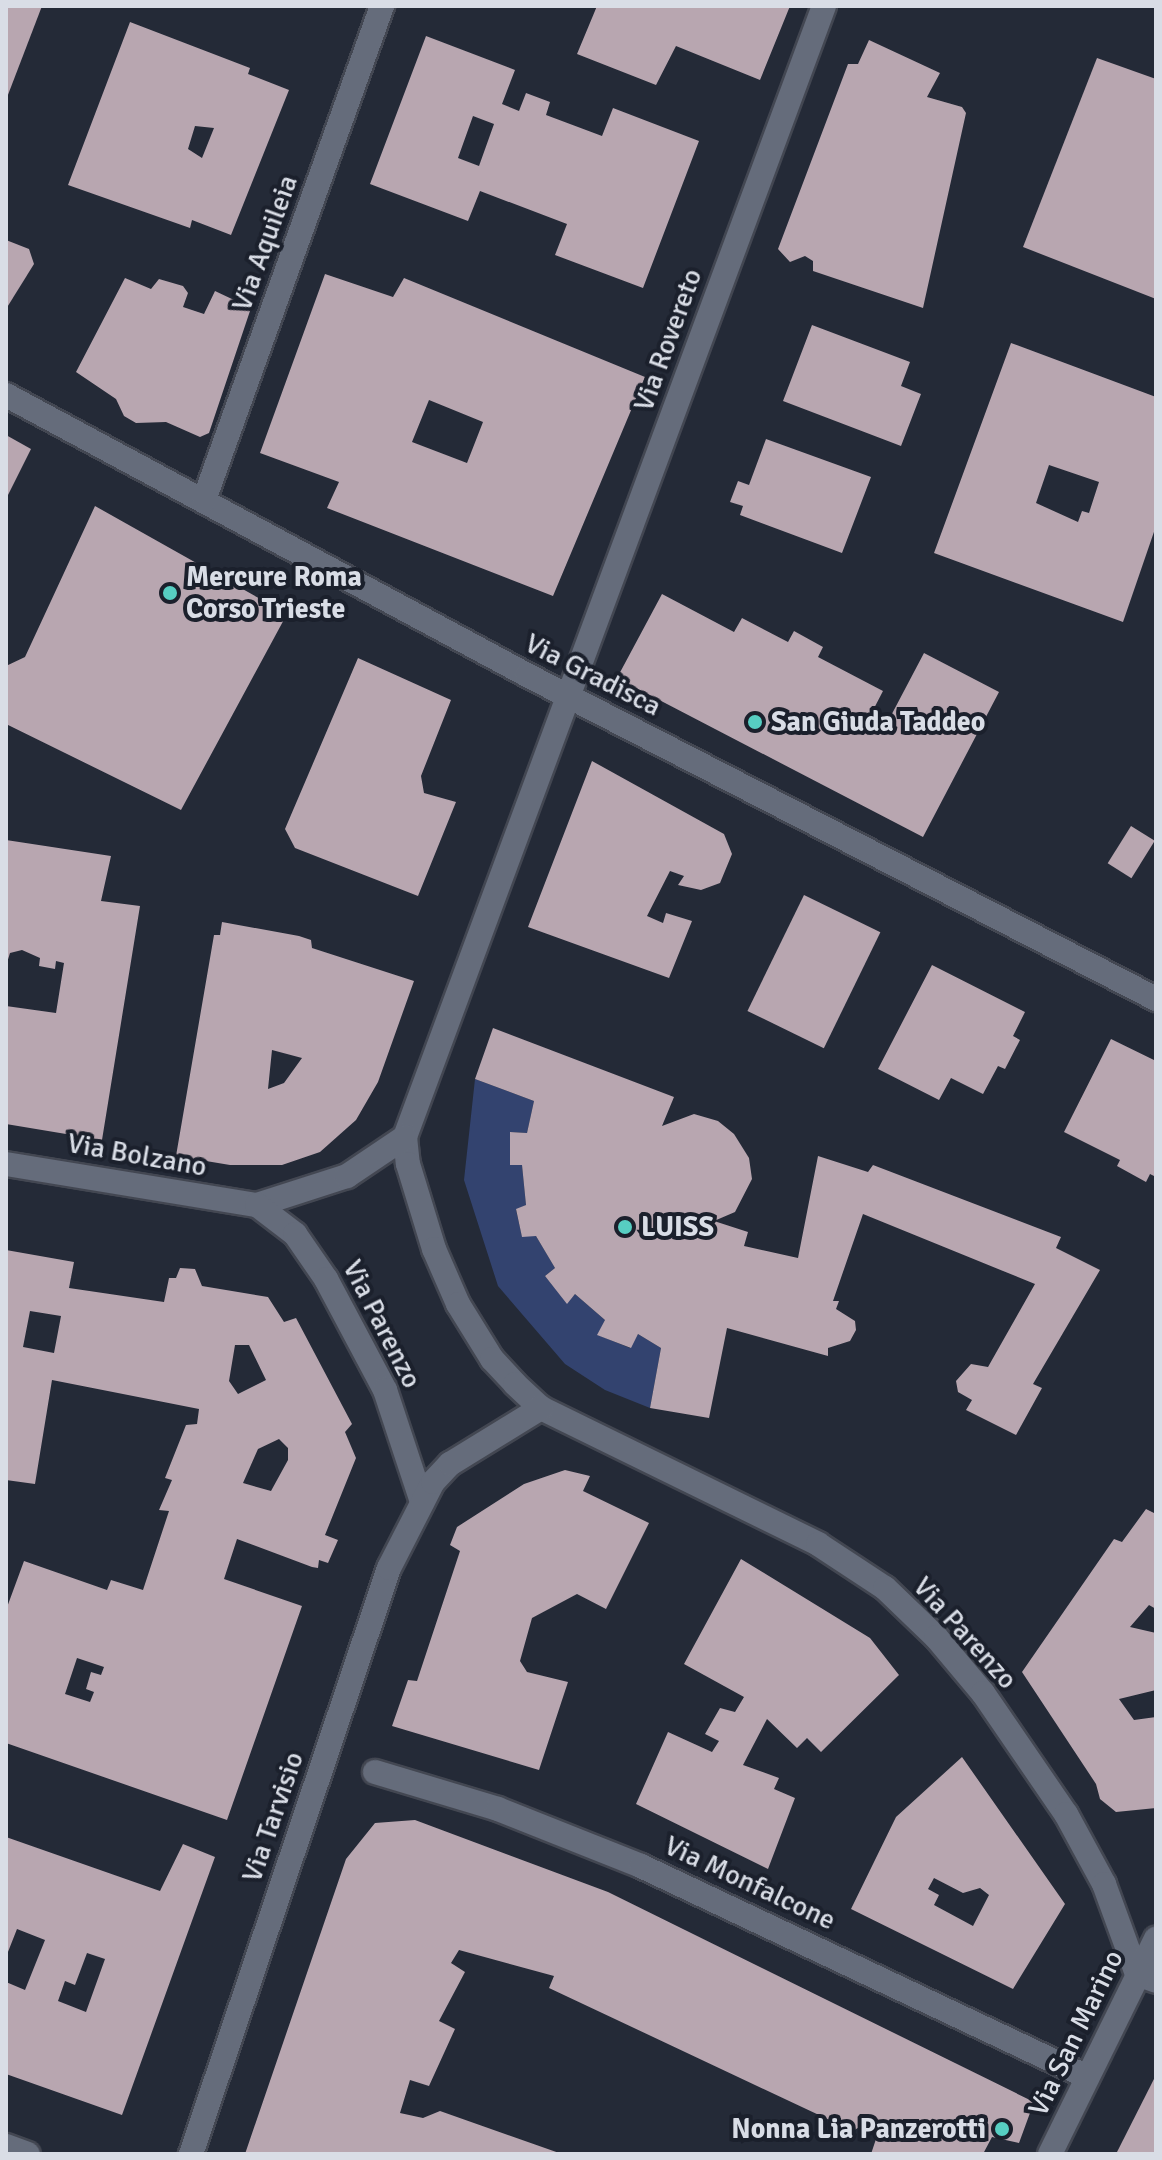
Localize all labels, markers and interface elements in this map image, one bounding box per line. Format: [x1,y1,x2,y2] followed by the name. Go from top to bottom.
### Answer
[225,170,305,316] street label: Via Aquileia
[627,264,709,416] street label: Via Rovereto
[186,560,362,626] place label: Mercure Roma Corso Trieste
[161,584,179,602] marker: Mercure Roma Corso Trieste
[519,626,667,724] street label: Via Gradisca
[771,705,985,739] place label: San Giuda Taddeo
[746,713,764,731] marker: San Giuda Taddeo
[65,1126,209,1184] street label: Via Bolzano
[641,1210,714,1244] place label: LUISS
[616,1218,634,1236] marker: LUISS
[335,1254,429,1394] street label: Via Parenzo
[906,1570,1024,1696] street label: Via Parenzo
[235,1747,311,1887] street label: Via Tarvisio
[659,1829,841,1937] street label: Via Monfalcone
[1021,1945,1131,2121] street label: Via San Marino
[731,2112,986,2146] place label: Nonna Lia Panzerotti
[993,2120,1011,2138] marker: Nonna Lia Panzerotti

